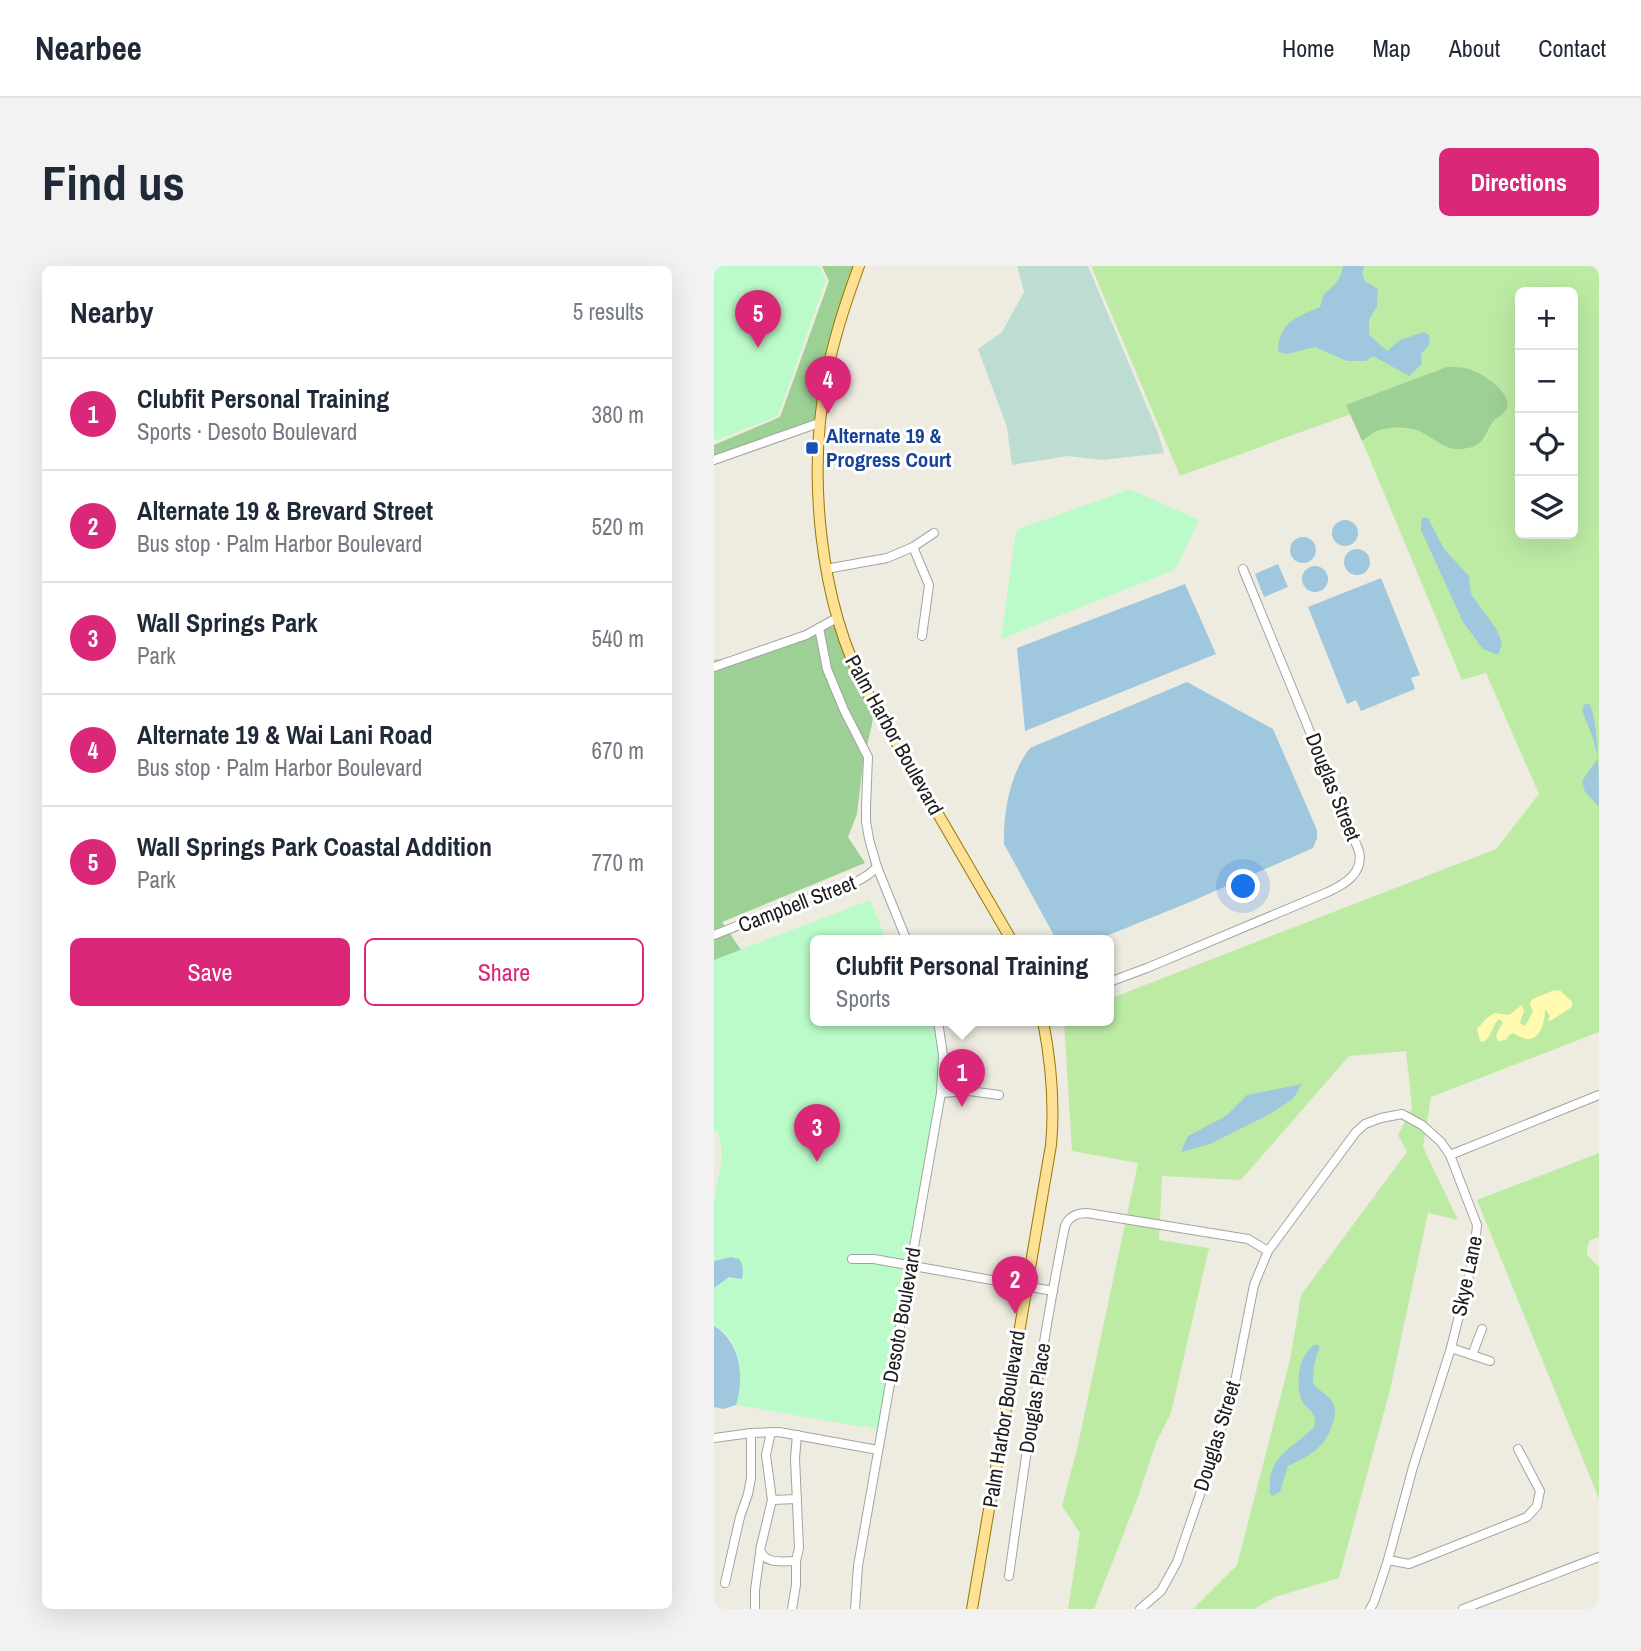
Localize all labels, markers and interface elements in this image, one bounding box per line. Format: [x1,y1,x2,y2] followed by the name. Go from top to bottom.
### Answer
[35,26,142,70] text: Nearbee
[1282,32,1334,64] text: Home
[1372,32,1411,64] text: Map
[1449,32,1500,64] text: About
[1538,32,1606,64] text: Contact
[1439,148,1599,216] button: Directions
[42,149,185,215] text: Find us
[1515,287,1578,539] map controls
[1515,287,1578,350] button: +
[735,290,781,348] pin: 5
[70,292,153,332] text: Nearby
[573,296,644,327] text: 5 results
[1515,350,1578,413] button: −
[805,356,851,414] pin: 4
[137,381,389,416] text: Clubfit Personal Training
[88,399,98,430] text: 1
[592,399,644,430] text: 380 m
[1515,413,1578,476] button: locate
[137,416,357,447] text: Sports · Desoto Boulevard
[826,421,952,474] place label: Alternate 19 & Progress Court
[804,440,820,456] marker: Alternate 19 & Progress Court
[1515,476,1578,539] button: layers
[137,493,433,528] text: Alternate 19 & Brevard Street
[88,511,98,542] text: 2
[592,511,644,542] text: 520 m
[137,528,422,559] text: Bus stop · Palm Harbor Boulevard
[137,605,318,640] text: Wall Springs Park
[88,623,98,654] text: 3
[592,623,644,654] text: 540 m
[137,640,176,671] text: Park
[838,649,951,820] street label: Palm Harbor Boulevard
[137,717,432,752] text: Alternate 19 & Wai Lani Road
[1299,729,1368,845] street label: Douglas Street
[88,735,98,766] text: 4
[592,735,644,766] text: 670 m
[137,752,422,783] text: Bus stop · Palm Harbor Boulevard
[137,829,492,864] text: Wall Springs Park Coastal Addition
[88,847,98,878] text: 5
[592,847,644,878] text: 770 m
[137,864,176,895] text: Park
[734,868,860,939] street label: Campbell Street
[1226,869,1260,903] your location
[810,935,1114,1026] popup
[70,938,350,1006] button: Save
[364,938,644,1006] button: Share
[836,948,1088,983] text: Clubfit Personal Training
[836,983,890,1014] text: Sports
[939,1049,985,1107] pin: 1
[794,1104,840,1162] pin: 3
[1444,1233,1489,1319] street label: Skye Lane
[875,1245,928,1385] street label: Desoto Boulevard
[992,1256,1038,1314] pin: 2
[975,1328,1032,1510] street label: Palm Harbor Boulevard
[1012,1341,1058,1455] street label: Douglas Place
[1186,1377,1247,1495] street label: Douglas Street

